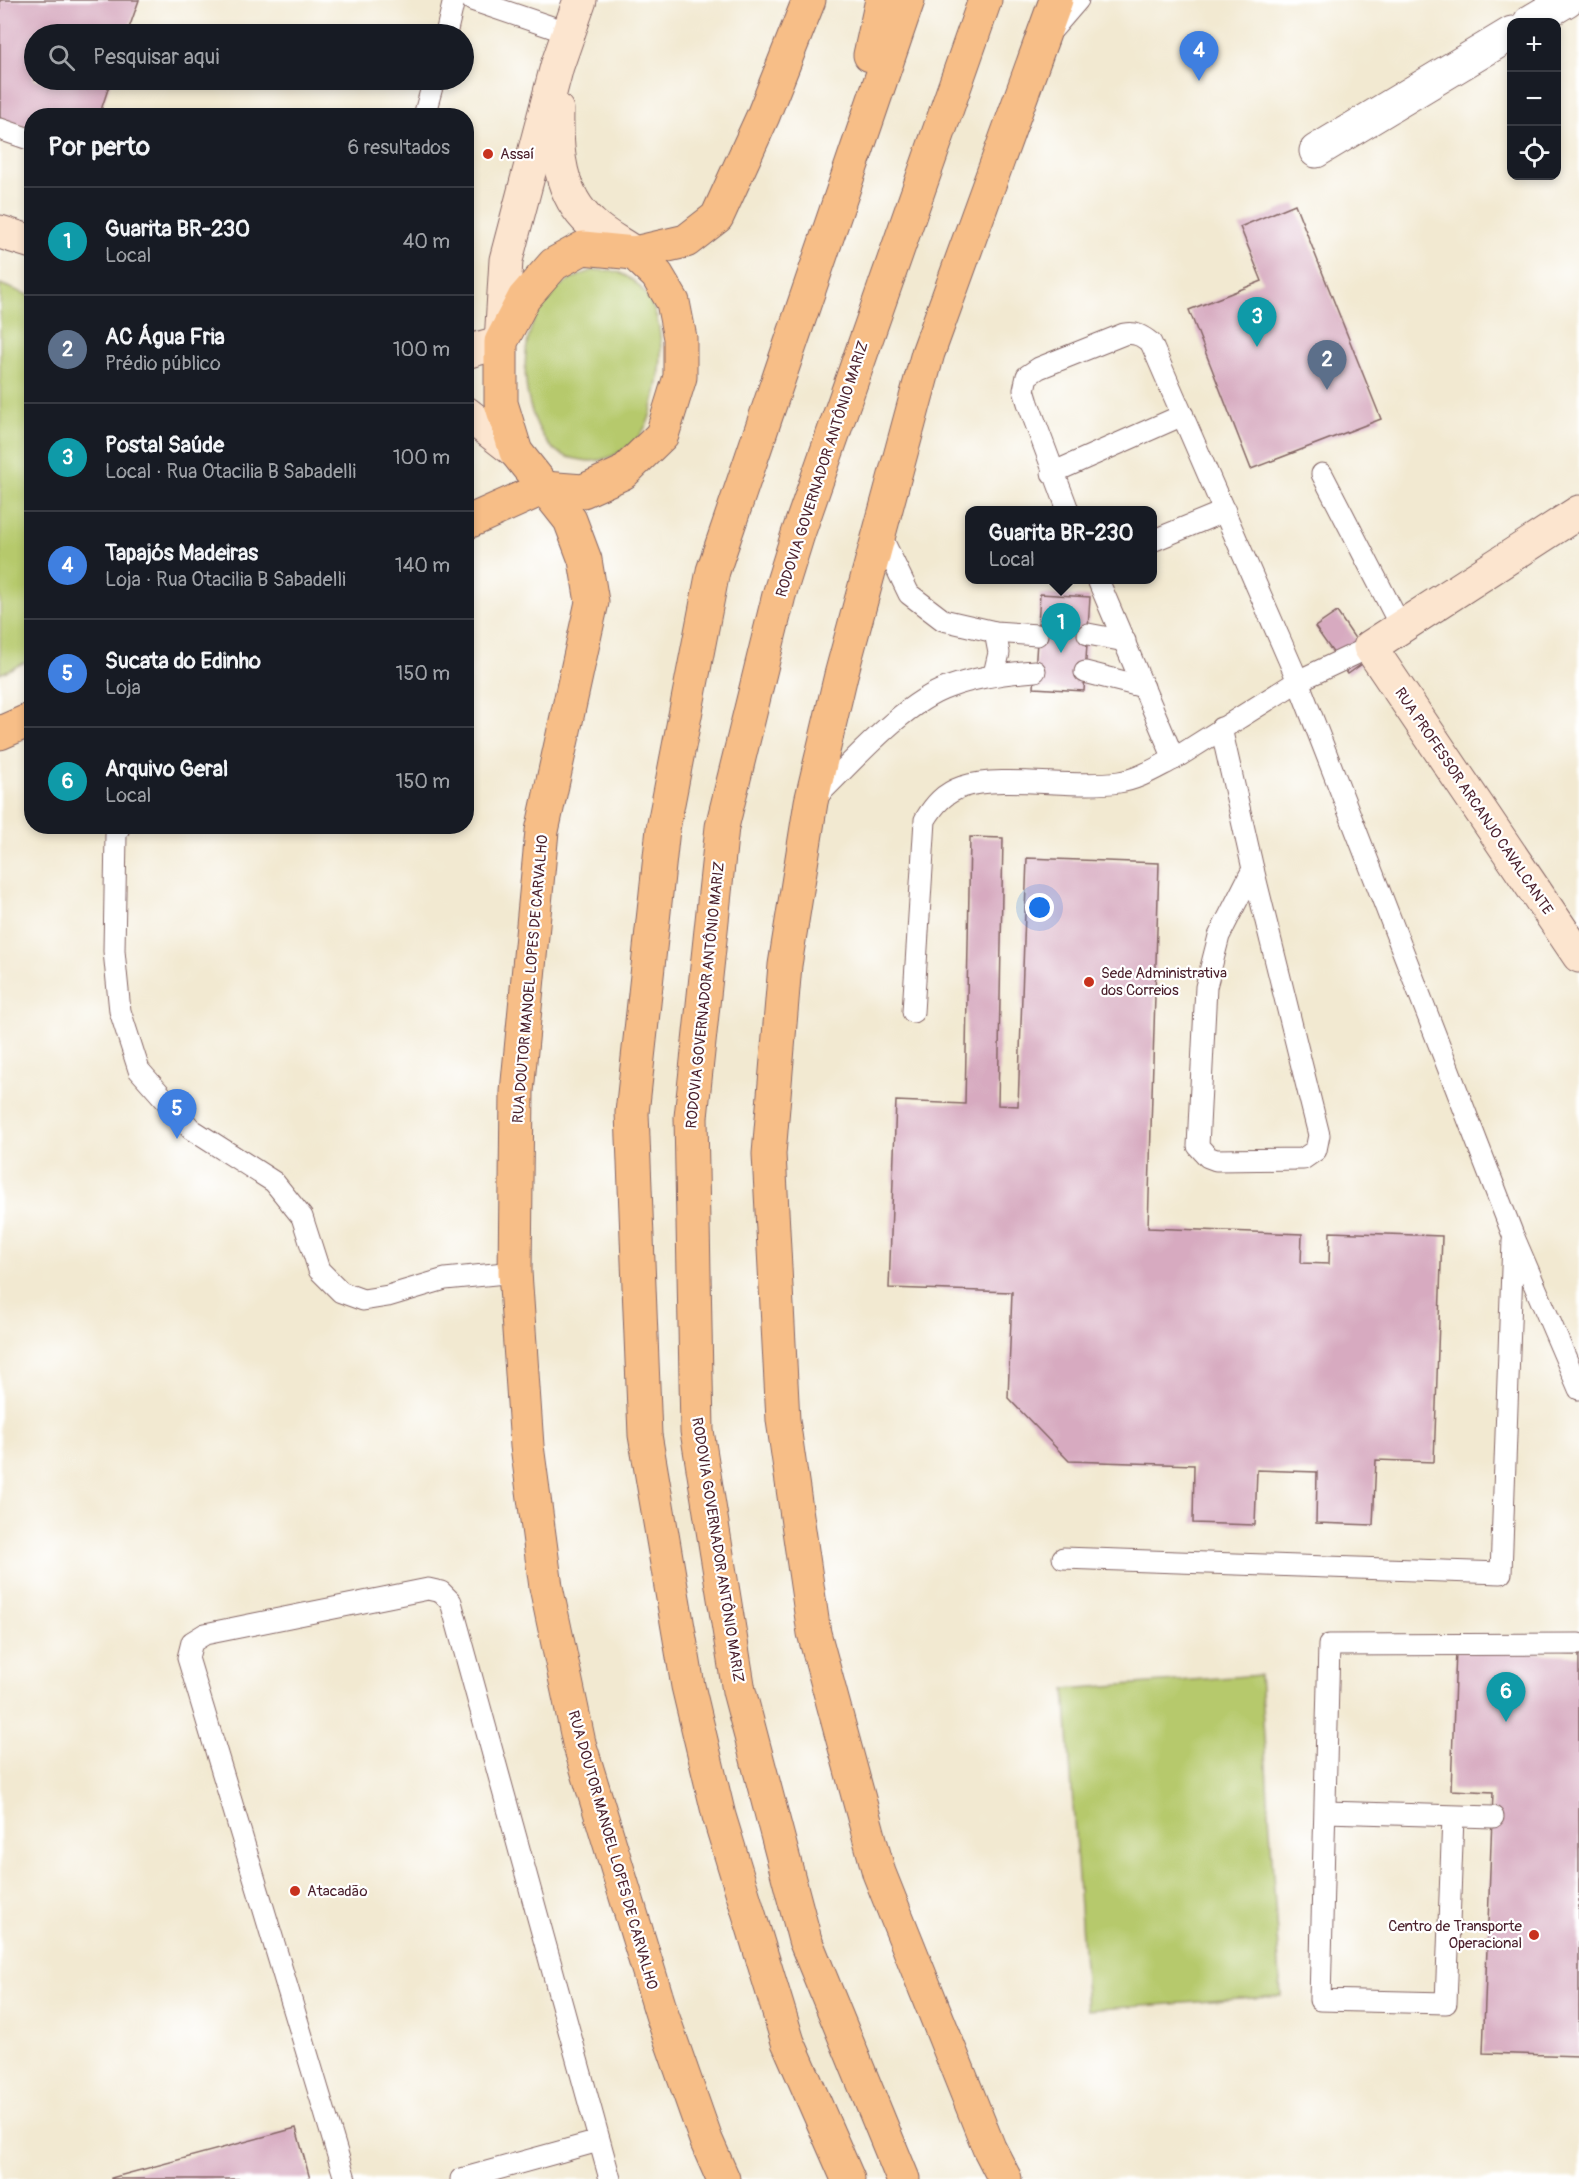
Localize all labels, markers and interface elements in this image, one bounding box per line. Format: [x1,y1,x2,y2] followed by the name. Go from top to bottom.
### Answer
[1507,18,1561,180] map controls
[1507,18,1561,72] button: +
[24,24,474,90] search box
[1180,32,1218,81] pin: 4
[45,41,78,74] icon: search
[93,43,219,71] text: Pesquisar aqui
[1507,72,1561,126] button: −
[1507,126,1561,180] button: locate
[48,131,150,163] text: Por perto
[348,135,450,160] text: 6 resultados
[500,145,534,164] place label: Assaí
[481,147,495,161] marker: Assaí
[105,215,250,243] text: Guarita BR-230
[64,229,71,254] text: 1
[403,229,450,254] text: 40 m
[105,243,151,268] text: Local
[1238,298,1276,347] pin: 3
[105,323,225,351] text: AC Água Fria
[62,337,73,362] text: 2
[393,337,450,362] text: 100 m
[772,339,873,600] street label: RODOVIA GOVERNADOR ANTÔNIO MARIZ
[1308,340,1346,390] pin: 2
[105,351,221,376] text: Prédio público
[105,431,224,459] text: Postal Saúde
[62,445,73,470] text: 3
[393,445,450,470] text: 100 m
[105,459,356,484] text: Local · Rua Otacilia B Sabadelli
[965,506,1157,584] popup
[988,519,1134,547] text: Guarita BR-230
[105,539,258,567] text: Tapajós Madeiras
[988,547,1035,572] text: Local
[62,553,73,578] text: 4
[395,553,450,578] text: 140 m
[105,567,346,592] text: Loja · Rua Otacilia B Sabadelli
[1042,604,1080,653] pin: 1
[105,647,261,675] text: Sucata do Edinho
[62,661,73,686] text: 5
[396,661,450,686] text: 150 m
[105,675,141,700] text: Loja
[1390,684,1557,919] street label: RUA PROFESSOR ARCANJO CAVALCANTE
[105,755,228,783] text: Arquivo Geral
[62,769,73,794] text: 6
[396,769,450,794] text: 150 m
[105,783,151,808] text: Local
[508,834,553,1124] street label: RUA DOUTOR MANOEL LOPES DE CARVALHO
[682,861,729,1129] street label: RODOVIA GOVERNADOR ANTÔNIO MARIZ
[1025,893,1054,922] your location
[1101,964,1227,1000] place label: Sede Administrativa dos Correios
[1082,975,1096,989] marker: Sede Administrativa dos Correios
[158,1090,196,1139] pin: 5
[687,1416,748,1684] street label: RODOVIA GOVERNADOR ANTÔNIO MARIZ
[1486,1672,1526,1722] pin: 6
[564,1709,662,1992] street label: RUA DOUTOR MANOEL LOPES DE CARVALHO
[307,1882,368,1901] place label: Atacadão
[288,1884,302,1898] marker: Atacadão
[1388,1917,1523,1953] place label: Centro de Transporte Operacional
[1527,1928,1541,1942] marker: Centro de Transporte Operacional

